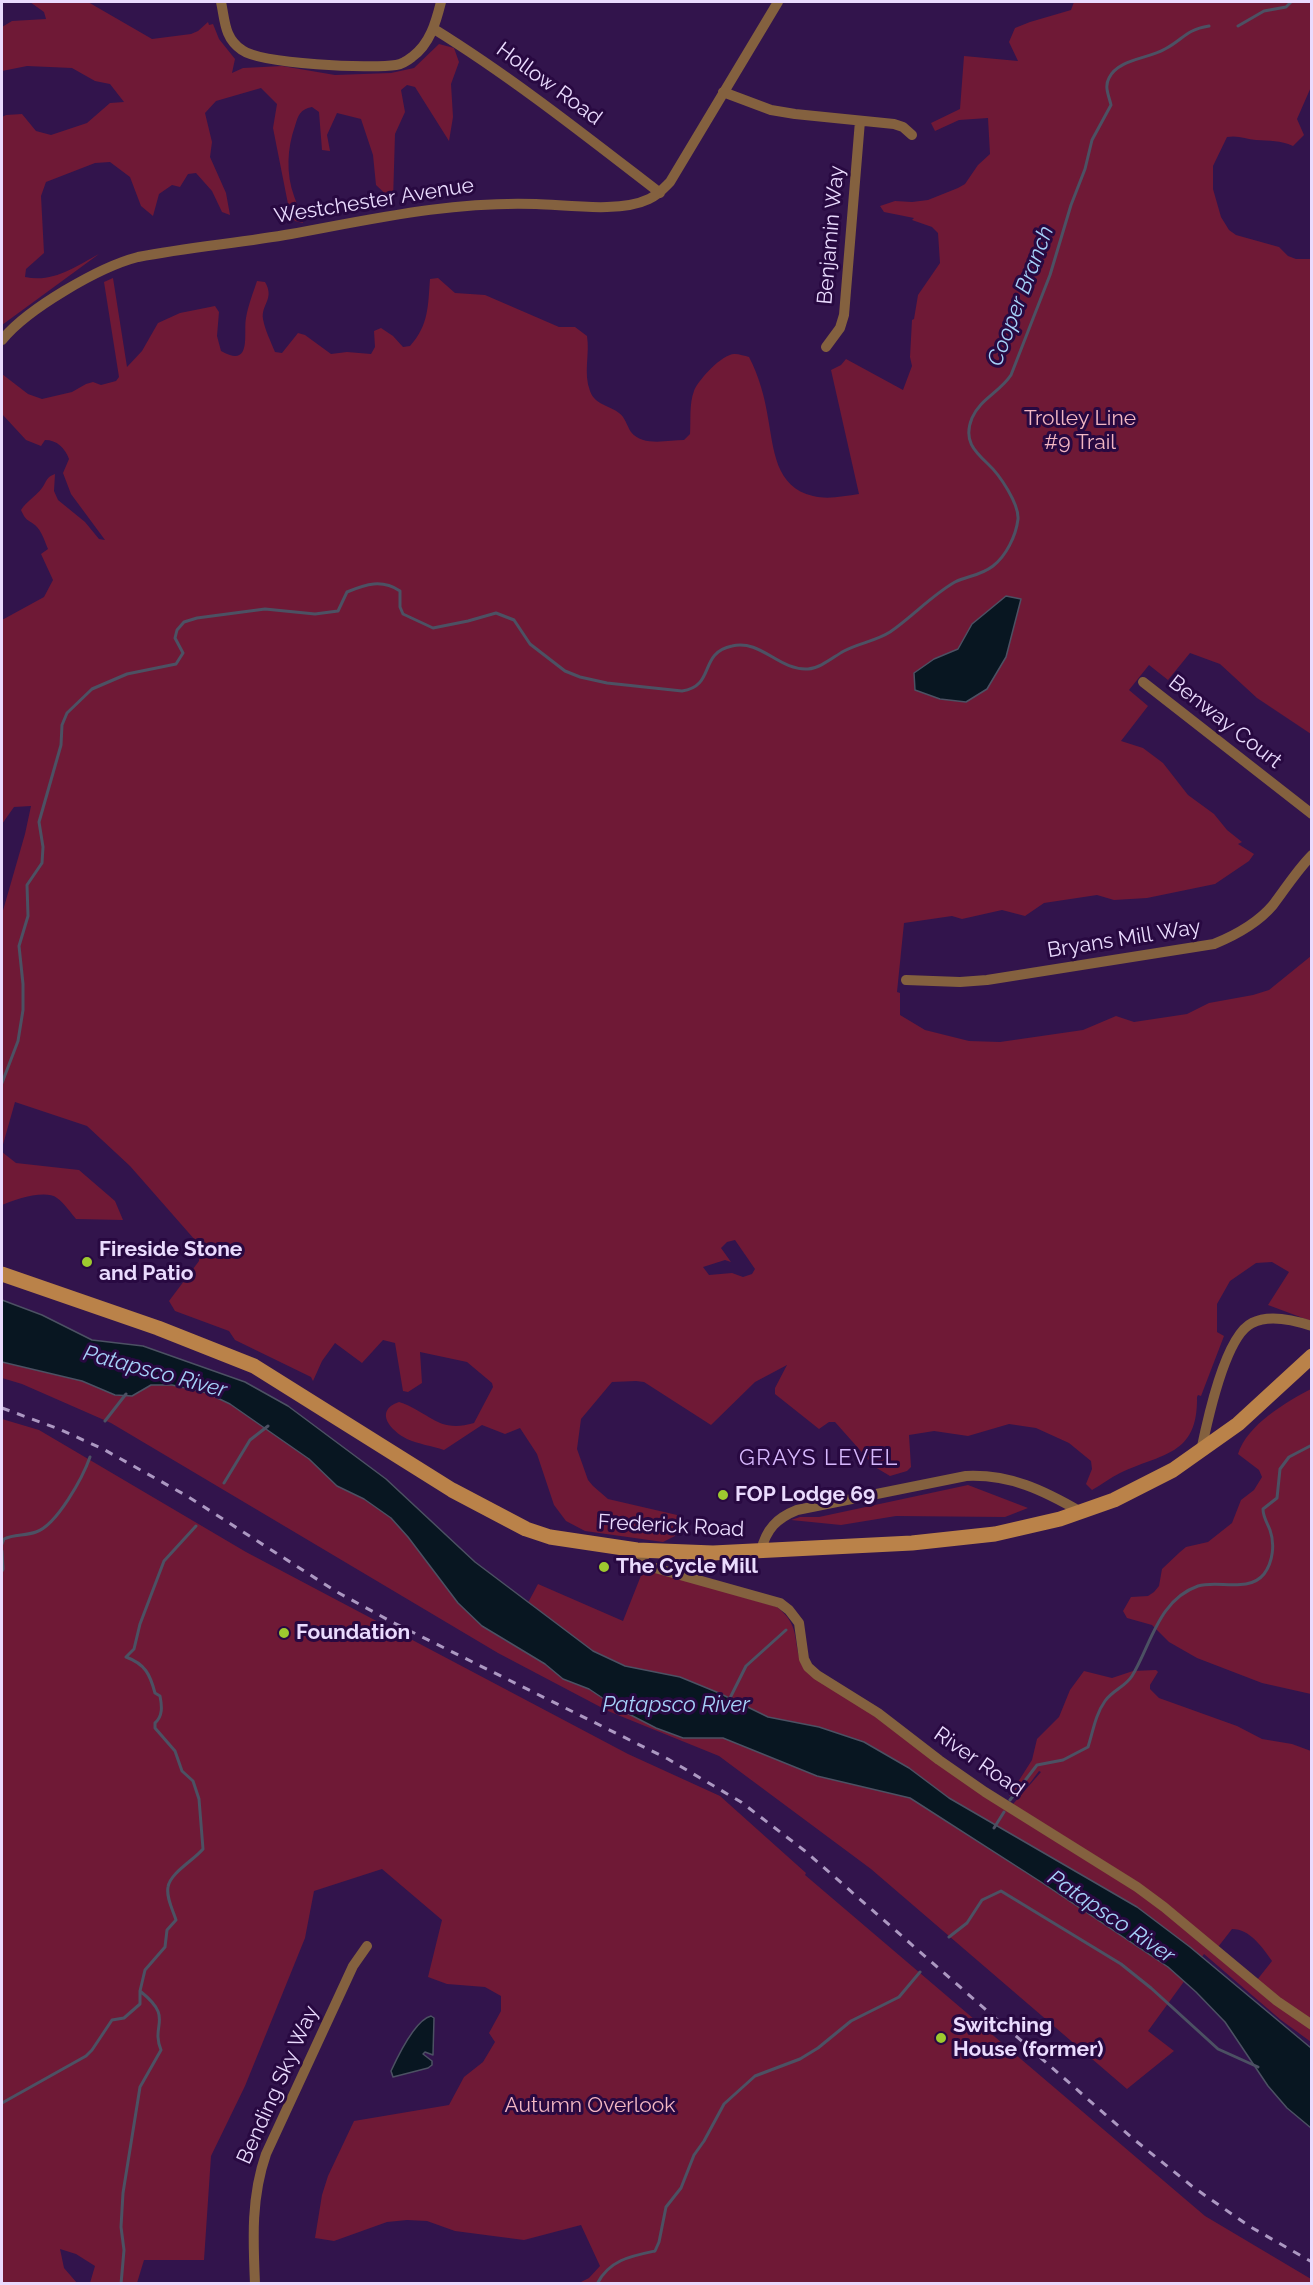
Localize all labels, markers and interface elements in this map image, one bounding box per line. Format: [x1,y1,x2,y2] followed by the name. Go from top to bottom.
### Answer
[491,37,607,131] street label: Hollow Road
[812,164,850,306] street label: Benjamin Way
[272,173,476,229] street label: Westchester Avenue
[982,222,1060,370] water label: Cooper Branch
[1024,406,1136,456] park label: Trolley Line #9 Trail
[1163,670,1287,774] street label: Benway Court
[1046,914,1202,964] street label: Bryans Mill Way
[99,1237,242,1287] place label: Fireside Stone and Patio
[80,1255,94,1269] marker: Fireside Stone and Patio
[80,1340,230,1404] water label: Patapsco River
[739,1445,899,1471] district label: GRAYS LEVEL
[735,1482,875,1508] place label: FOP Lodge 69
[716,1488,730,1502] marker: FOP Lodge 69
[597,1510,745,1542] street label: Frederick Road
[616,1554,758,1580] place label: The Cycle Mill
[597,1560,611,1574] marker: The Cycle Mill
[296,1620,410,1646] place label: Foundation
[277,1626,291,1640] marker: Foundation
[602,1692,750,1718] water label: Patapsco River
[929,1722,1029,1802] street label: River Road
[1042,1865,1180,1969] water label: Patapsco River
[232,2002,324,2168] street label: Bending Sky Way
[953,2013,1103,2063] place label: Switching House (former)
[934,2031,948,2045] marker: Switching House (former)
[505,2093,675,2119] park label: Autumn Overlook

